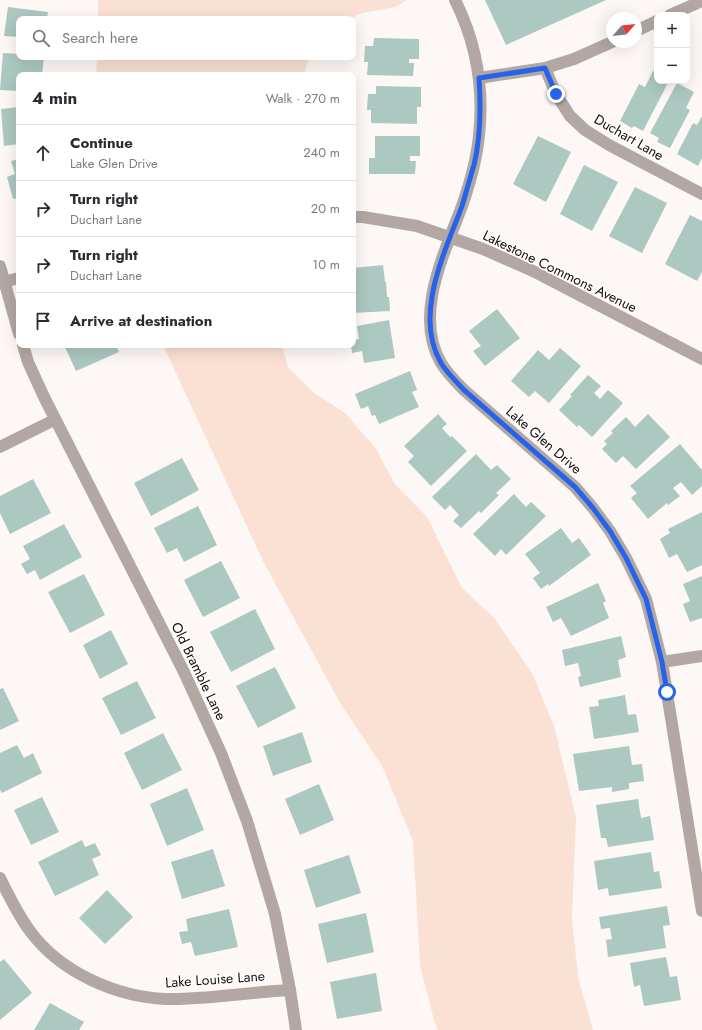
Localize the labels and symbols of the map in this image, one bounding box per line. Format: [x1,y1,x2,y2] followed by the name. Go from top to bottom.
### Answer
[606,12,642,48] north arrow
[547,85,565,103] route end
[590,109,668,165] street label: Duchart Lane
[480,225,640,317] street label: Lakestone Commons Avenue
[502,402,586,478] street label: Lake Glen Drive
[167,619,231,723] street label: Old Bramble Lane
[658,683,676,701] route start
[164,966,266,992] street label: Lake Louise Lane

